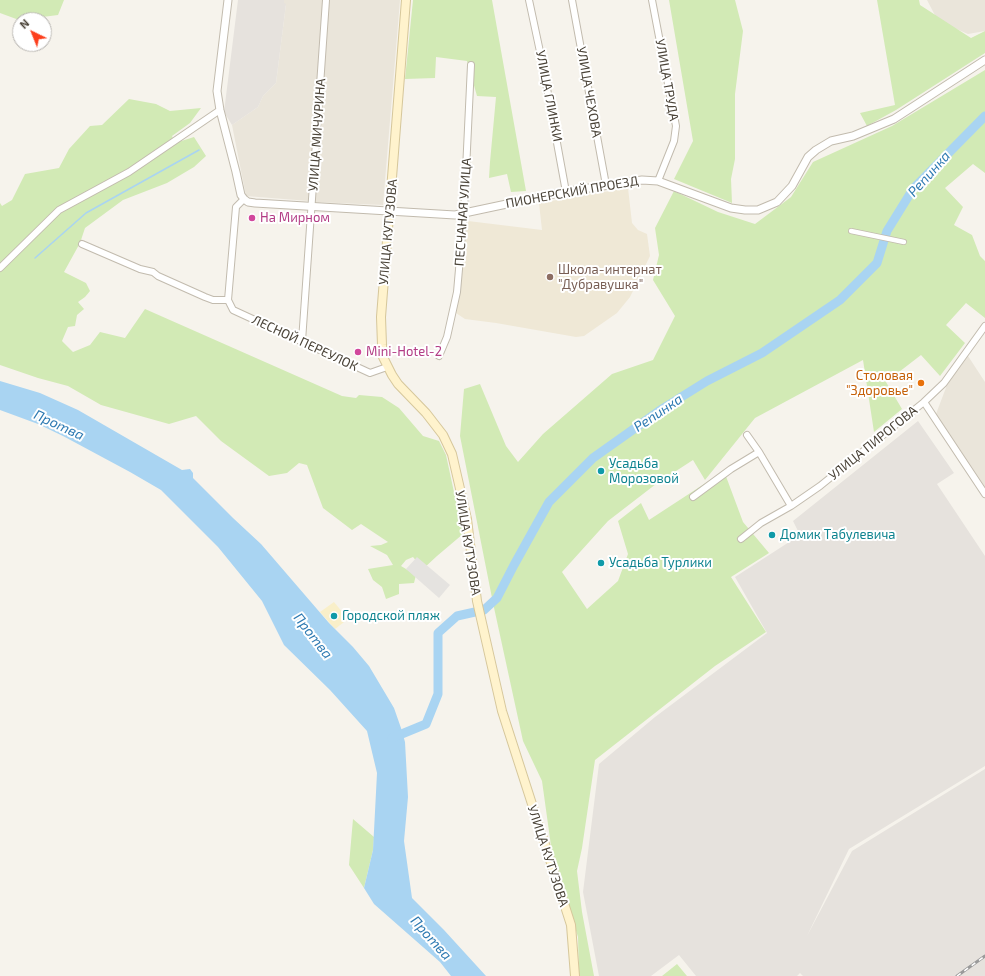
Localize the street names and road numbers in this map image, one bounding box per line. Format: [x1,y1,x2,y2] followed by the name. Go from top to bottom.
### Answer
[652,38,682,122] street label: УЛИЦА ТРУДА
[573,45,605,139] street label: УЛИЦА ЧЕХОВА
[532,49,566,143] street label: УЛИЦА ГЛИНКИ
[305,78,329,192] street label: УЛИЦА МИЧУРИНА
[451,157,475,267] street label: ПЕСЧАНАЯ УЛИЦА
[504,173,640,211] street label: ПИОНЕРСКИЙ ПРОЕЗД
[376,178,400,286] street label: УЛИЦА КУТУЗОВА
[250,312,360,374] street label: ЛЕСНОЙ ПЕРЕУЛОК
[826,402,920,484] street label: УЛИЦА ПИРОГОВА
[452,489,484,597] street label: УЛИЦА КУТУЗОВА
[524,803,572,909] street label: УЛИЦА КУТУЗОВА

